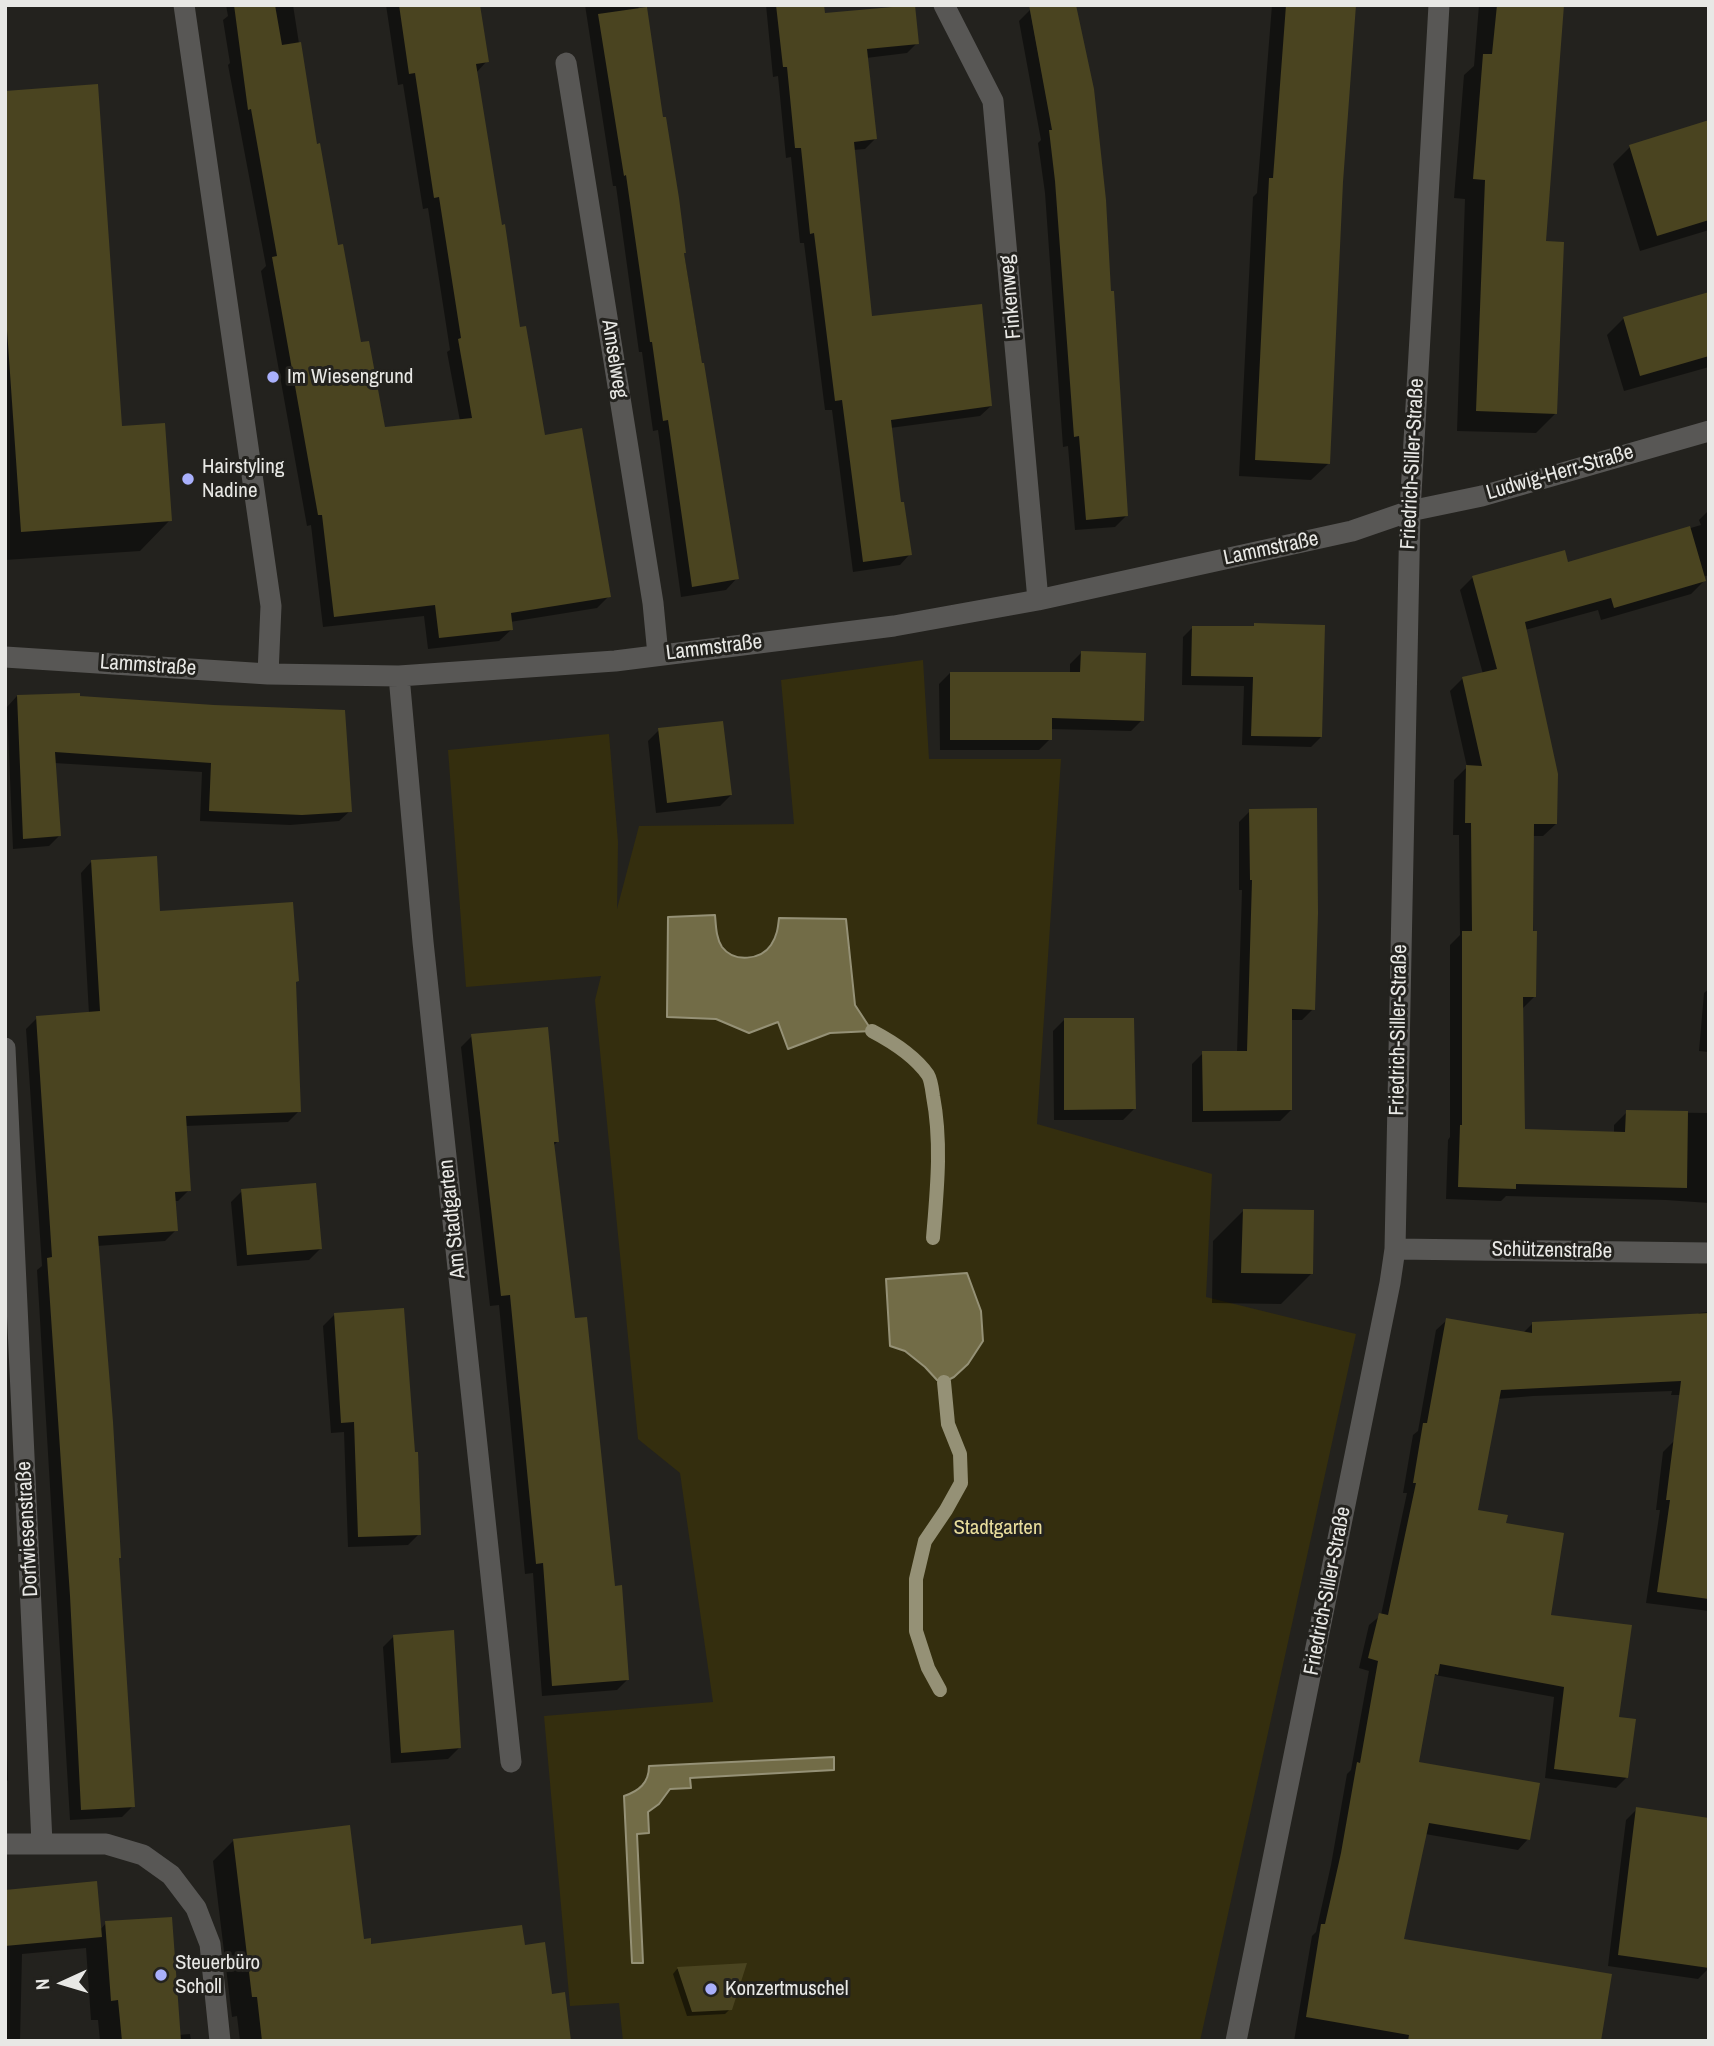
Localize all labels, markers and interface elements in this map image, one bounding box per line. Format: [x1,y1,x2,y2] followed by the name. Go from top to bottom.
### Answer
[995,254,1027,340] street label: Finkenweg
[595,318,633,400] street label: Amselweg
[287,364,413,390] place label: Im Wiesengrund
[265,369,281,385] marker: Im Wiesengrund
[1396,378,1430,550] street label: Friedrich-Siller-Straße
[1483,440,1637,506] street label: Ludwig-Herr-Straße
[202,454,284,504] place label: Hairstyling Nadine
[180,471,196,487] marker: Hairstyling Nadine
[1221,527,1321,571] street label: Lammstraße
[665,630,763,666] street label: Lammstraße
[99,650,197,682] street label: Lammstraße
[1385,944,1413,1116] street label: Friedrich-Siller-Straße
[434,1158,472,1280] street label: Am Stadtgarten
[1491,1237,1613,1265] street label: Schützenstraße
[12,1460,44,1598] street label: Dorfwiesenstraße
[1299,1505,1357,1677] street label: Friedrich-Siller-Straße
[953,1515,1043,1541] park label: Stadtgarten
[28,1948,98,2018] north arrow
[175,1950,260,2000] place label: Steuerbüro Scholl
[153,1967,169,1983] marker: Steuerbüro Scholl
[725,1976,848,2002] place label: Konzertmuschel
[29,1978,55,1991] text: N
[703,1981,719,1997] marker: Konzertmuschel

